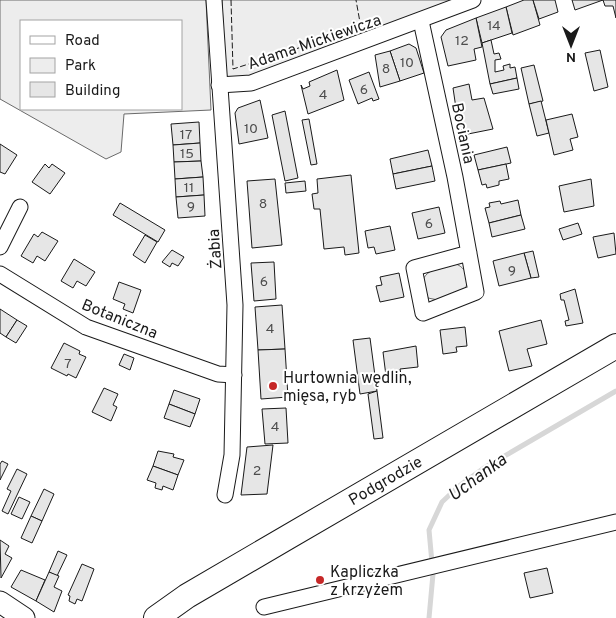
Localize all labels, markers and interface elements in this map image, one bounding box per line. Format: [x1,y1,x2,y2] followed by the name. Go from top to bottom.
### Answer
[245,11,384,75] street label: Adama Mickiewicza
[487,18,501,35] house number: 14
[20,20,182,110] legend
[546,20,596,70] north arrow
[65,32,100,51] text: Road
[455,33,469,50] house number: 12
[566,48,576,65] text: N
[400,55,414,72] house number: 10
[65,57,96,76] text: Park
[382,61,390,78] house number: 8
[65,82,120,101] text: Building
[360,82,368,99] house number: 6
[319,87,327,104] house number: 4
[446,101,478,166] street label: Bociania
[244,121,258,138] house number: 10
[180,127,192,144] house number: 17
[180,146,194,163] house number: 15
[184,180,194,197] house number: 11
[259,196,267,213] house number: 8
[187,199,195,216] house number: 9
[425,216,433,233] house number: 6
[204,228,227,270] street label: Żabia
[508,263,516,280] house number: 9
[260,274,268,291] house number: 6
[78,296,160,344] street label: Botaniczna
[266,321,274,338] house number: 4
[64,356,72,373] house number: 7
[283,369,412,407] place label: Hurtownia wędlin, mięsa, ryb
[267,380,279,392] marker: Hurtownia wędlin, mięsa, ryb
[271,419,279,436] house number: 4
[444,449,512,507] water label: Uchanka
[345,453,427,511] street label: Podgrodzie
[253,463,261,480] house number: 2
[330,563,403,601] place label: Kapliczka z krzyżem
[314,574,326,586] marker: Kapliczka z krzyżem

